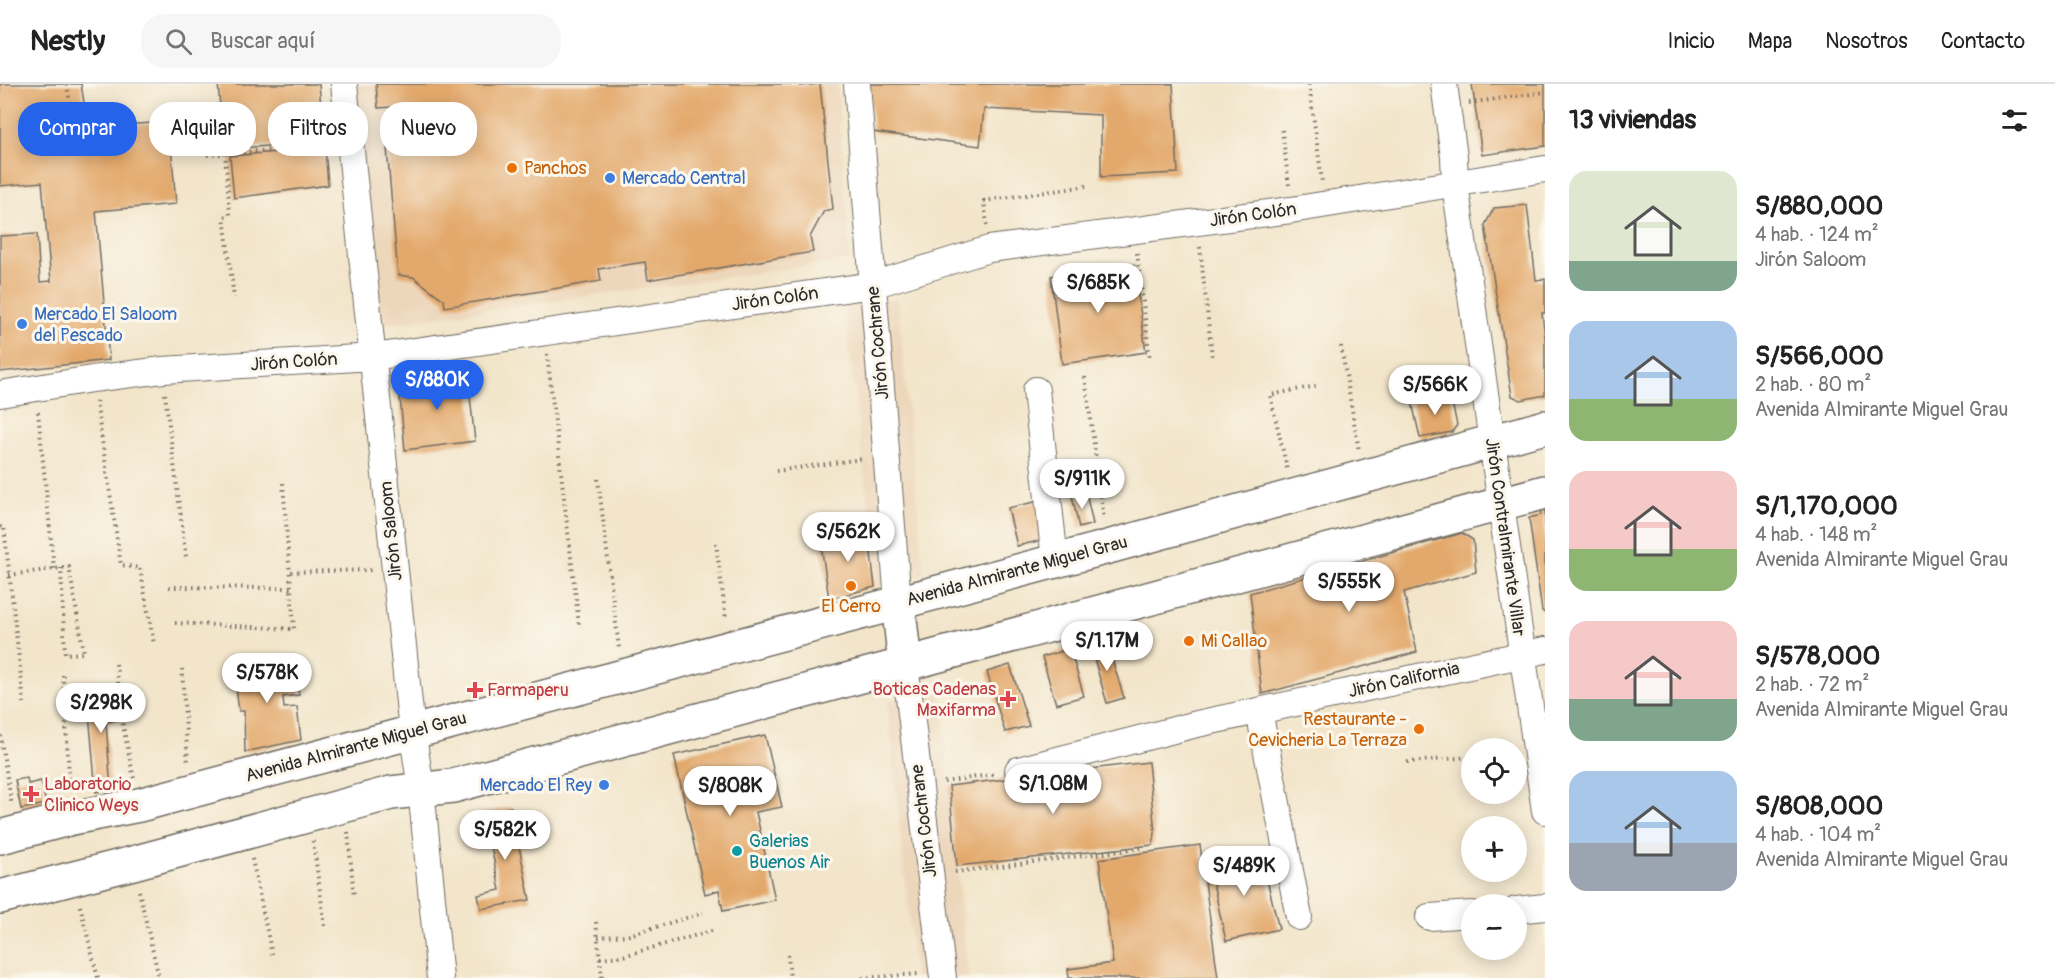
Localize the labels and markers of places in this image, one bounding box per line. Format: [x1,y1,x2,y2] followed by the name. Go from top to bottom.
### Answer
[524,157,587,180] place label: Panchos
[505,161,519,175] marker: Panchos
[622,167,746,190] place label: Mercado Central
[603,171,617,185] marker: Mercado Central
[1049,263,1147,314] pin: S/685K
[34,303,177,347] place label: Mercado El Saloom del Pescado
[15,317,29,331] marker: Mercado El Saloom del Pescado
[388,360,486,411] pin: S/880K
[1386,365,1484,416] pin: S/566K
[1033,459,1131,510] pin: S/911K
[799,512,897,563] pin: S/562K
[1300,562,1398,613] pin: S/555K
[844,579,858,593] marker: El Cerro
[821,595,881,618] place label: El Cerro
[1052,621,1162,672] pin: S/1.17M
[1201,630,1267,653] place label: Mi Callao
[1182,634,1196,648] marker: Mi Callao
[218,653,316,704] pin: S/578K
[873,678,996,722] place label: Boticas Cadenas Maxifarma
[487,679,569,702] place label: Farmaperu
[52,683,150,734] pin: S/298K
[468,683,482,697] marker: Farmaperu
[1001,692,1015,706] marker: Boticas Cadenas Maxifarma
[1248,708,1407,752] place label: Restaurante - Cevicheria La Terraza
[1412,722,1426,736] marker: Restaurante - Cevicheria La Terraza
[998,764,1108,815] pin: S/1.08M
[681,766,779,817] pin: S/808K
[44,773,139,817] place label: Laboratorio Clinico Weys
[480,774,592,797] place label: Mercado El Rey
[597,778,611,792] marker: Mercado El Rey
[22,785,40,803] marker: Laboratorio Clinico Weys
[456,810,554,861] pin: S/582K
[749,830,831,874] place label: Galerias Buenos Air
[730,844,744,858] marker: Galerias Buenos Air
[1195,846,1293,897] pin: S/489K

